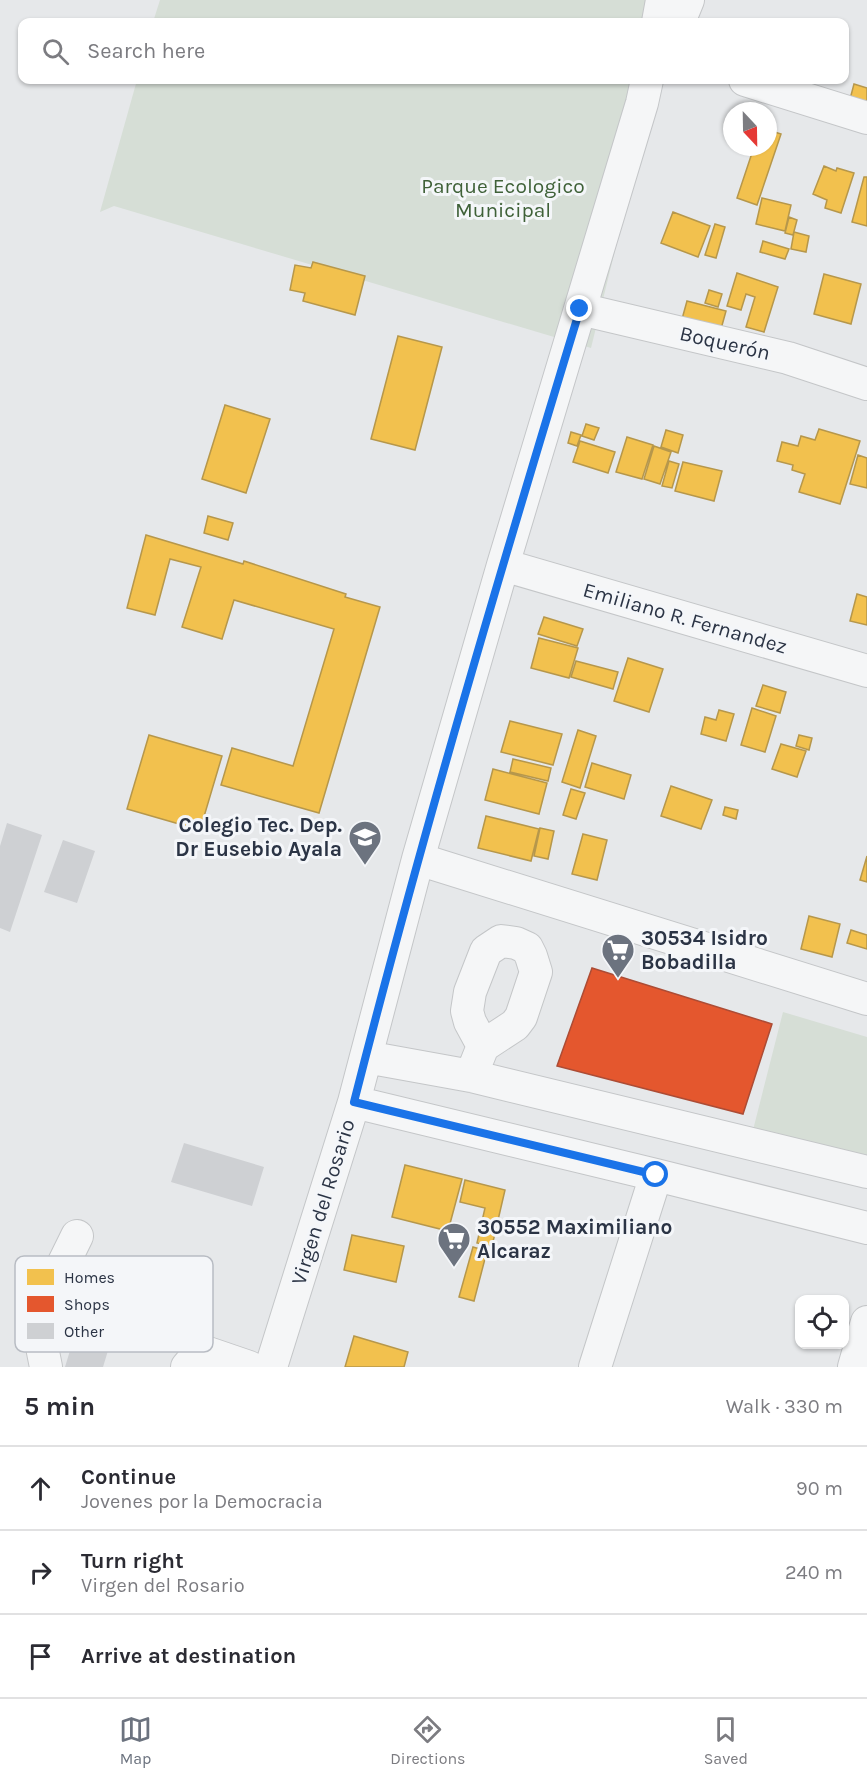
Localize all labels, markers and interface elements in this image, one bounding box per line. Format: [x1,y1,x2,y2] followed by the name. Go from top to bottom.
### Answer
[18,18,849,84] search box
[39,35,72,68] icon: search
[87,38,205,64] text: Search here
[723,102,777,156] north arrow
[421,174,585,222] park label: Parque Ecologico Municipal
[566,295,592,321] route end
[677,321,773,365] street label: Boquerón
[580,577,790,659] street label: Emiliano R. Fernandez
[175,813,342,861] place label: Colegio Tec. Dep. Dr Eusebio Ayala
[347,819,383,866] school or university icon: Colegio Tec. Dep. Dr Eusebio Ayala
[641,926,768,974] place label: 30534 Isidro Bobadilla
[600,932,636,979] supermarket icon: 30534 Isidro Bobadilla
[286,1116,360,1288] street label: Virgen del Rosario
[642,1161,668,1187] route start
[477,1215,672,1263] place label: 30552 Maximiliano Alcaraz
[436,1221,472,1268] supermarket icon: 30552 Maximiliano Alcaraz
[15,1256,213,1352] legend
[64,1268,115,1287] text: Homes
[64,1295,110,1314] text: Shops
[795,1295,849,1349] map controls
[795,1295,849,1349] button: locate
[64,1322,104,1341] text: Other
[24,1391,95,1422] text: 5 min
[726,1395,843,1418] text: Walk · 330 m
[81,1464,176,1490] text: Continue
[24,1472,57,1505] icon: ahead
[796,1477,843,1500] text: 90 m
[81,1490,323,1513] text: Jovenes por la Democracia
[81,1548,184,1574] text: Turn right
[24,1556,57,1589] icon: right
[785,1561,843,1584] text: 240 m
[81,1574,245,1597] text: Virgen del Rosario
[24,1640,57,1673] icon: arrive
[81,1643,296,1669] text: Arrive at destination
[119,1713,152,1768] tab: Map
[390,1713,465,1768] tab: Directions
[704,1713,748,1768] tab: Saved

